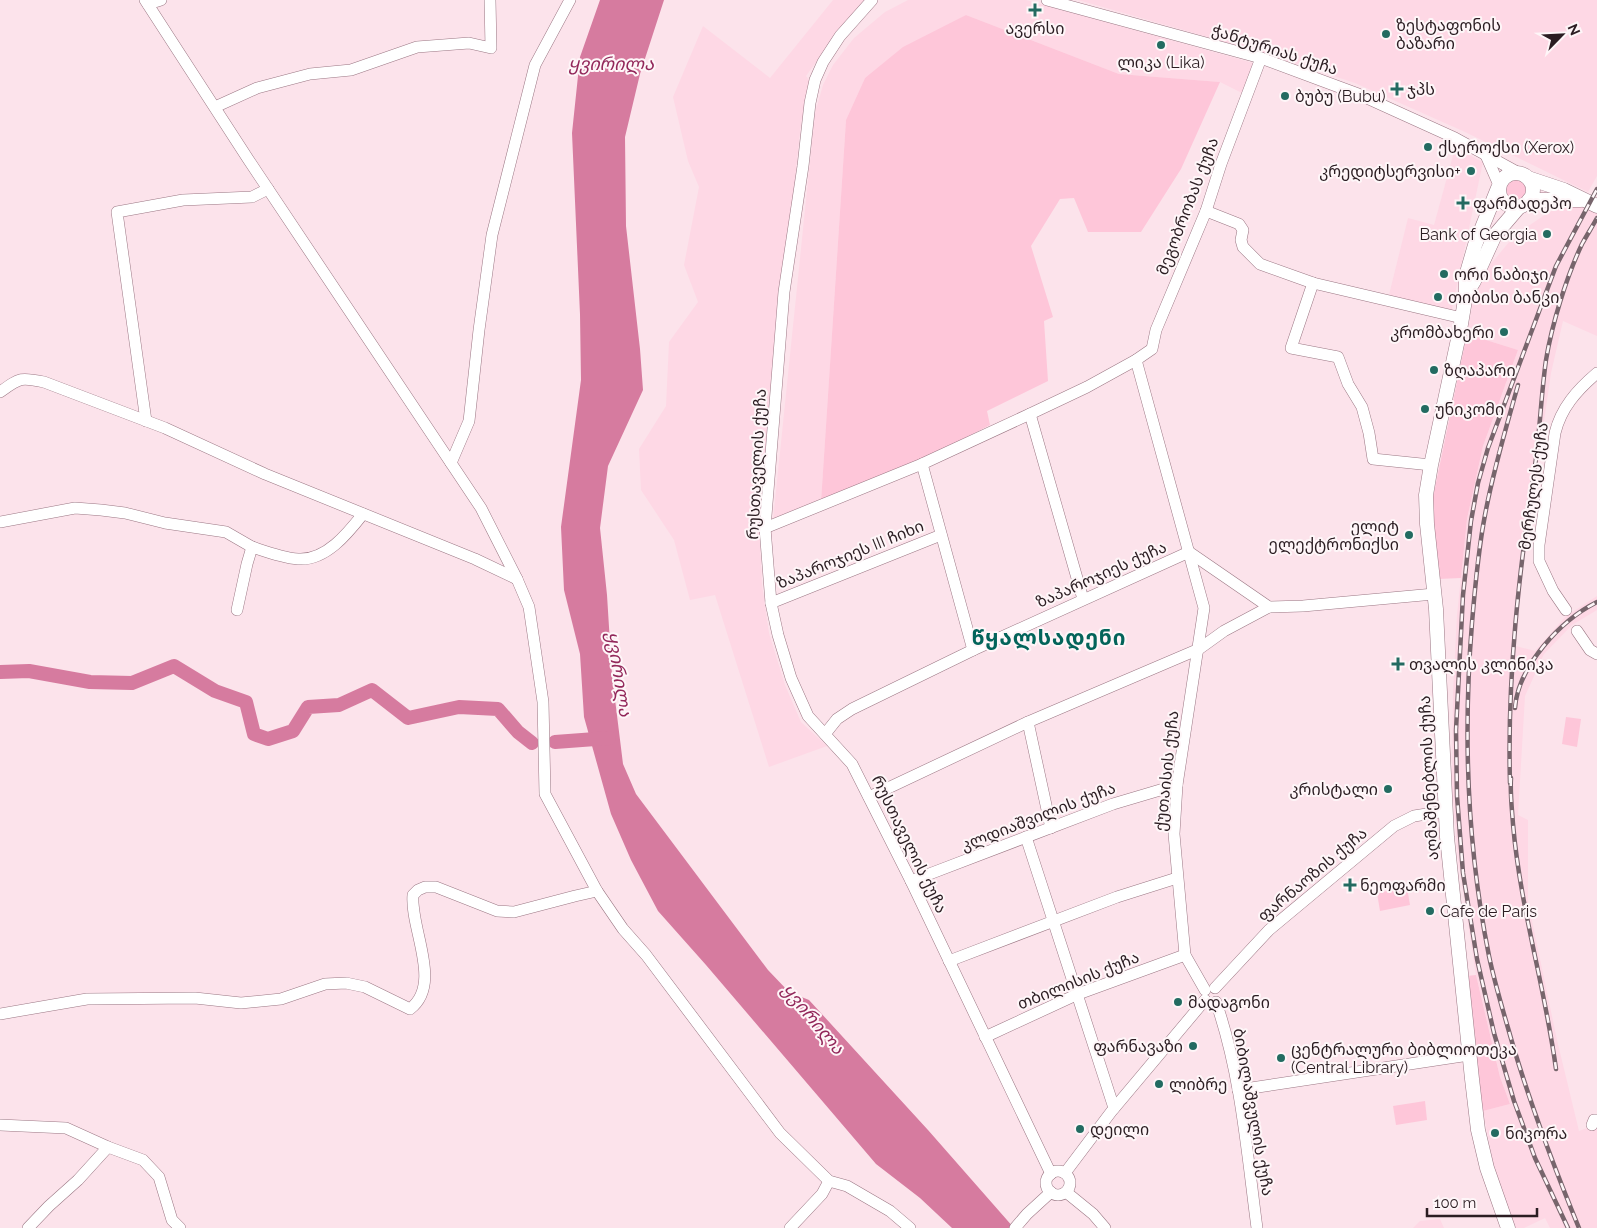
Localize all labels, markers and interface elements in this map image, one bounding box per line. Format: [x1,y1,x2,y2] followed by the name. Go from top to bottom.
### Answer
[1029,4,1041,16] marker: ავერსი
[1537,10,1587,60] north arrow
[1396,16,1501,53] place label: ზესტაფონის ბაზარი
[1006,19,1064,38] place label: ავერსი
[1209,20,1340,79] street label: ჭანტურიას ქუჩა
[1564,22,1583,38] text: N
[1380,28,1392,40] marker: ზესტაფონის ბაზარი
[1155,39,1167,51] marker: ლიკა (Lika)
[568,53,654,75] water label: ყვირილა
[1117,53,1205,73] place label: ლიკა (Lika)
[1407,80,1435,99] place label: ჯპს
[1391,83,1403,95] marker: ჯპს
[1295,87,1386,106] place label: ბუბუ (Bubu)
[1279,90,1291,102] marker: ბუბუ (Bubu)
[1152,135,1222,278] street label: მეგობრობას ქუჩა
[1438,138,1574,157] place label: ქსეროქსი (Xerox)
[1422,141,1434,153] marker: ქსეროქსი (Xerox)
[1319,162,1461,182] place label: კრედიტსერვისი+
[1465,165,1477,177] marker: კრედიტსერვისი+
[1473,194,1572,214] place label: ფარმადეპო
[1457,197,1469,209] marker: ფარმადეპო
[1419,225,1537,244] place label: Bank of Georgia
[1541,228,1553,240] marker: Bank of Georgia
[1454,265,1548,284] place label: ორი ნაბიჯი
[1438,268,1450,280] marker: ორი ნაბიჯი
[1448,288,1560,307] place label: თიბისი ბანკი
[1432,291,1444,303] marker: თიბისი ბანკი
[1390,323,1494,342] place label: კრომბახერი
[1498,326,1510,338] marker: კრომბახერი
[1444,361,1516,380] place label: ზღაპარი
[1428,364,1440,376] marker: ზღაპარი
[743,388,771,540] street label: რუსთაველის ქუჩა
[1435,400,1504,419] place label: უნიკომი
[1419,403,1431,415] marker: უნიკომი
[1515,421,1553,551] street label: მერჩულეს ქუჩა
[774,516,926,593] street label: ზაპაროჯიეს III ჩიხი
[1269,517,1399,555] place label: ელიტ ელექტრონიქსი
[1403,529,1415,541] marker: ელიტ ელექტრონიქსი
[1033,537,1169,612] street label: ზაპაროჯიეს ქუჩა
[971,625,1127,651] district label: წყალსადენი
[601,630,637,718] water label: ყვირილა
[1409,655,1553,675] place label: თვალის კლინიკა
[1391,657,1405,671] marker: თვალის კლინიკა
[1415,695,1443,861] street label: აღმაშენებლის ქუჩა
[1151,710,1182,832] street label: ქუთაისის ქუჩა
[867,772,951,917] street label: რუსთაველის ქუჩა
[958,778,1118,856] street label: კლდიაშვილის ქუჩა
[1290,780,1378,800] place label: კრისტალი
[1382,783,1394,795] marker: კრისტალი
[1254,823,1371,926] street label: ფარნაოზის ქუჩა
[1360,876,1446,895] place label: ნეოფარმი
[1344,879,1356,891] marker: ნეოფარმი
[1440,902,1537,921] place label: Cafe de Paris
[1424,905,1436,917] marker: Cafe de Paris
[1015,947,1142,1014] street label: თბილისის ქუჩა
[777,979,849,1059] water label: ყვირილა
[1188,993,1270,1013] place label: მადაგონი
[1172,996,1184,1008] marker: მადაგონი
[1228,1027,1278,1198] street label: ბიბილაშვულის ქუჩა
[1093,1037,1183,1056] place label: ფარნავაზი
[1187,1040,1199,1052] marker: ფარნავაზი
[1291,1040,1517,1077] place label: ცენტრალური ბიბლიოთეკა (Central Library)
[1275,1052,1287,1064] marker: ცენტრალური ბიბლიოთეკა (Central Library)
[1169,1075,1227,1095] place label: ლიბრე
[1153,1078,1165,1090] marker: ლიბრე
[1090,1120,1149,1140] place label: დეილი
[1074,1123,1086,1135] marker: დეილი
[1505,1124,1567,1143] place label: ნიკორა
[1489,1127,1501,1139] marker: ნიკორა
[1427,1186,1537,1218] scale bar
[1434,1194,1476,1212] text: 100 m

